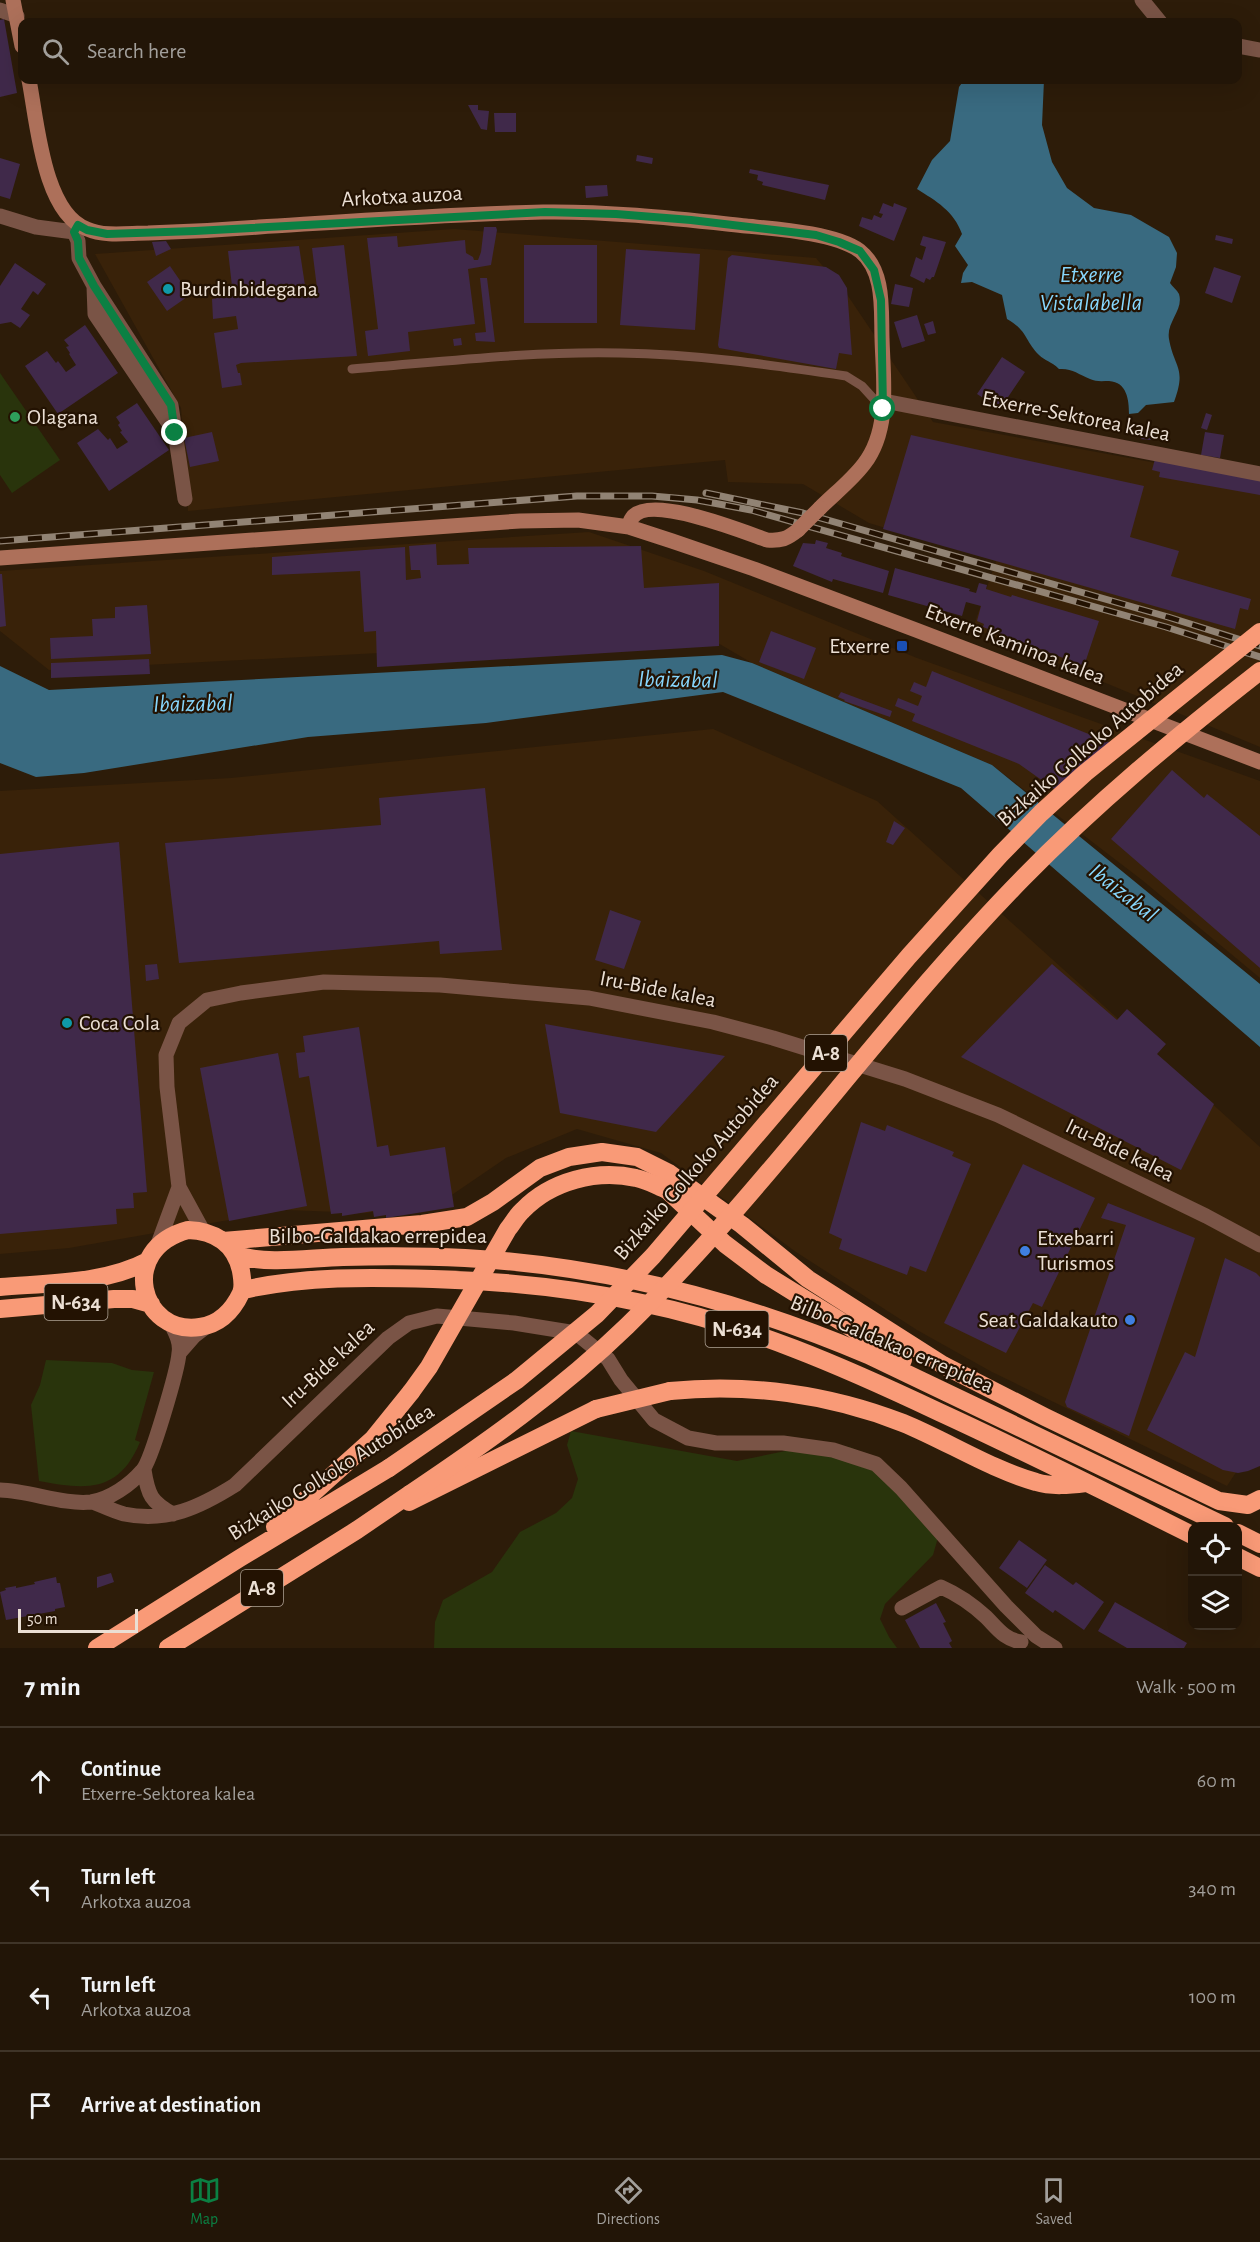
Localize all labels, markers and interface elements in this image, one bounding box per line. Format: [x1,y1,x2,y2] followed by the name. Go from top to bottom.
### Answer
[18,18,1242,84] search box
[39,35,72,68] icon: search
[87,40,186,62] text: Search here
[341,182,463,210] street label: Arkotxa auzoa
[1040,263,1142,315] water label: Etxerre Vistalabella
[180,278,318,300] place label: Burdinbidegana
[161,282,175,296] marker: Burdinbidegana
[980,387,1172,445] street label: Etxerre-Sektorea kalea
[869,395,895,421] route start
[27,406,98,428] place label: Olagana
[8,410,22,424] marker: Olagana
[161,419,187,445] route end
[922,600,1108,688] street label: Etxerre Kaminoa kalea
[829,635,890,657] place label: Etxerre
[895,639,909,653] marker: Etxerre
[993,658,1187,830] street label: Bizkaiko Golkoko Autobidea
[638,667,718,693] water label: Ibaizabal
[153,691,233,717] water label: Ibaizabal
[1084,859,1162,927] water label: Ibaizabal
[598,967,718,1011] street label: Iru-Bide kalea
[79,1012,160,1034] place label: Coca Cola
[60,1016,74,1030] marker: Coca Cola
[805,1035,847,1071] road number: A-8
[610,1070,782,1264] street label: Bizkaiko Golkoko Autobidea
[1062,1114,1178,1186] street label: Iru-Bide kalea
[269,1225,487,1247] street label: Bilbo-Galdakao errepidea
[1037,1227,1114,1274] place label: Etxebarri Turismos
[1018,1244,1032,1258] marker: Etxebarri Turismos
[44,1284,107,1320] road number: N-634
[787,1291,997,1397] street label: Bilbo-Galdakao errepidea
[978,1309,1118,1331] place label: Seat Galdakauto
[706,1311,768,1347] road number: N-634
[1123,1313,1137,1327] marker: Seat Galdakauto
[277,1316,379,1412] street label: Iru-Bide kalea
[224,1400,438,1544] street label: Bizkaiko Golkoko Autobidea
[1188,1522,1242,1630] map controls
[1188,1522,1242,1576] button: locate
[241,1570,283,1606] road number: A-8
[1188,1576,1242,1630] button: layers
[18,1606,138,1634] scale bar
[27,1611,58,1627] text: 50 m
[24,1674,81,1700] text: 7 min
[1136,1677,1236,1697] text: Walk · 500 m
[81,1758,161,1780] text: Continue
[24,1765,57,1798] icon: ahead
[1197,1771,1236,1791] text: 60 m
[81,1784,255,1804] text: Etxerre-Sektorea kalea
[81,1866,155,1888] text: Turn left
[24,1873,57,1906] icon: left
[1188,1879,1236,1899] text: 340 m
[81,1892,191,1912] text: Arkotxa auzoa
[81,1974,155,1996] text: Turn left
[24,1981,57,2014] icon: left
[1189,1987,1236,2007] text: 100 m
[81,2000,191,2020] text: Arkotxa auzoa
[24,2089,57,2122] icon: arrive
[81,2094,261,2116] text: Arrive at destination
[188,2174,221,2229] tab: Map
[596,2174,660,2229] tab: Directions
[1036,2174,1072,2229] tab: Saved

